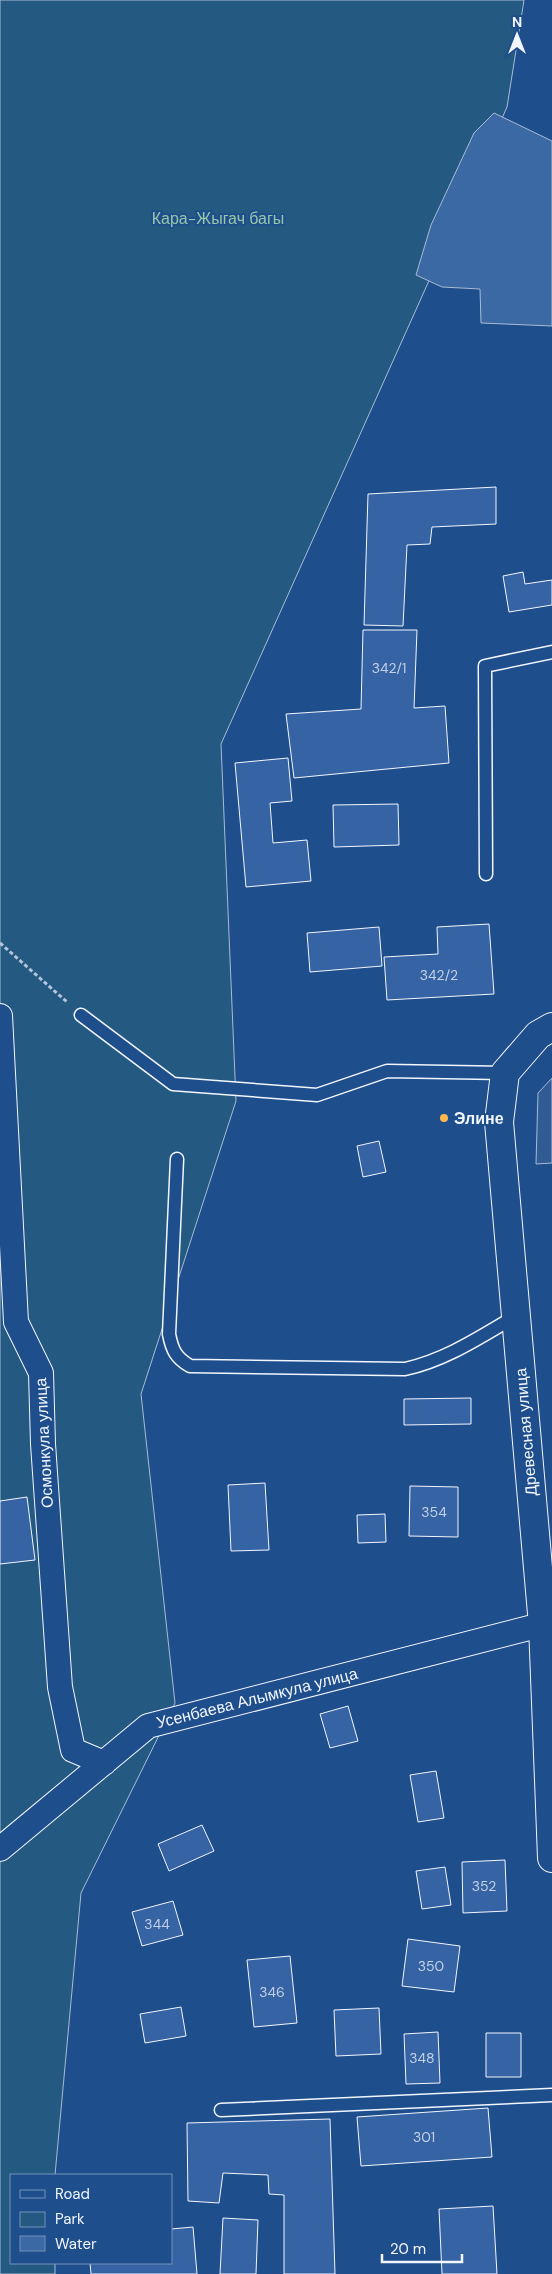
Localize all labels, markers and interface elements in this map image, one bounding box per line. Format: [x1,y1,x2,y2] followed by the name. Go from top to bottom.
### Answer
[492,10,542,60] north arrow
[512,13,522,31] text: N
[152,208,284,229] park label: Кара-Жыгач багы
[372,659,406,677] house number: 342/1
[420,966,458,984] house number: 342/2
[454,1108,504,1129] place label: Элине
[438,1112,450,1124] marker: Элине
[510,1367,542,1497] street label: Древесная улица
[30,1377,58,1509] street label: Осмонкула улица
[421,1503,447,1521] house number: 354
[154,1663,360,1733] street label: Усенбаева Алымкула улица
[472,1877,496,1895] house number: 352
[144,1915,170,1933] house number: 344
[418,1957,444,1975] house number: 350
[259,1983,285,2001] house number: 346
[409,2049,435,2067] house number: 348
[413,2128,435,2146] house number: 301
[10,2174,172,2264] legend
[55,2184,90,2204] text: Road
[55,2209,85,2229] text: Park
[382,2232,462,2264] scale bar
[55,2234,97,2254] text: Water
[390,2239,426,2259] text: 20 m

